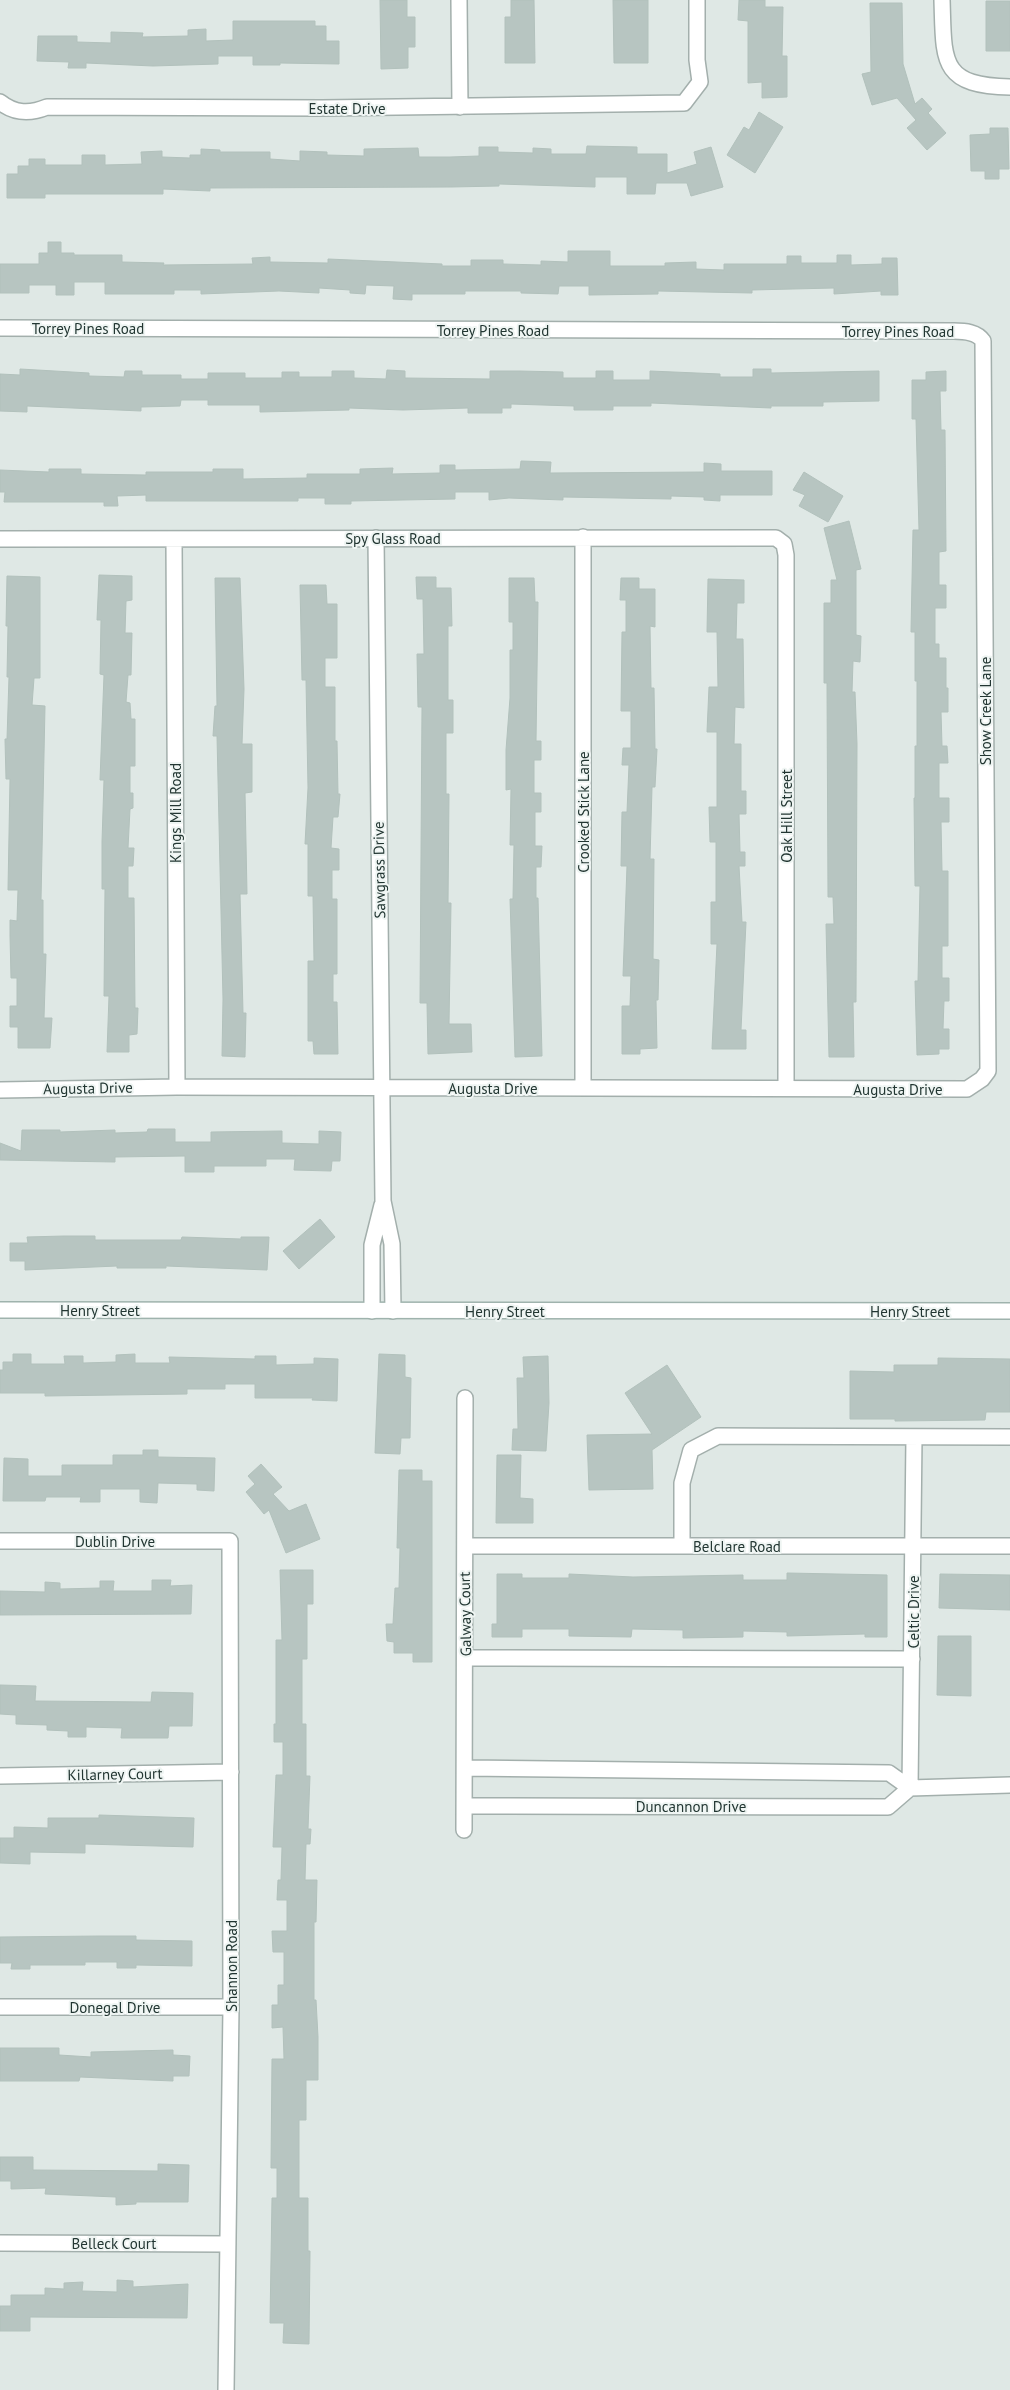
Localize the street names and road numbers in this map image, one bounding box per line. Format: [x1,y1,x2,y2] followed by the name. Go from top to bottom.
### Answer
[308,99,386,118] street label: Estate Drive
[32,319,144,338] street label: Torrey Pines Road
[437,321,549,340] street label: Torrey Pines Road
[842,322,954,341] street label: Torrey Pines Road
[345,529,441,548] street label: Spy Glass Road
[976,657,995,765] street label: Show Creek Lane
[574,751,593,873] street label: Crooked Stick Lane
[166,763,185,863] street label: Kings Mill Road
[777,769,796,863] street label: Oak Hill Street
[369,821,389,919] street label: Sawgrass Drive
[43,1078,133,1098] street label: Augusta Drive
[448,1079,538,1098] street label: Augusta Drive
[853,1080,943,1099] street label: Augusta Drive
[60,1301,140,1320] street label: Henry Street
[465,1302,545,1321] street label: Henry Street
[870,1302,950,1321] street label: Henry Street
[75,1532,155,1551] street label: Dublin Drive
[693,1537,781,1556] street label: Belclare Road
[455,1571,475,1657] street label: Galway Court
[904,1575,923,1649] street label: Celtic Drive
[67,1764,163,1784] street label: Killarney Court
[636,1797,746,1816] street label: Duncannon Drive
[222,1920,241,2012] street label: Shannon Road
[69,1998,161,2017] street label: Donegal Drive
[72,2234,156,2253] street label: Belleck Court

